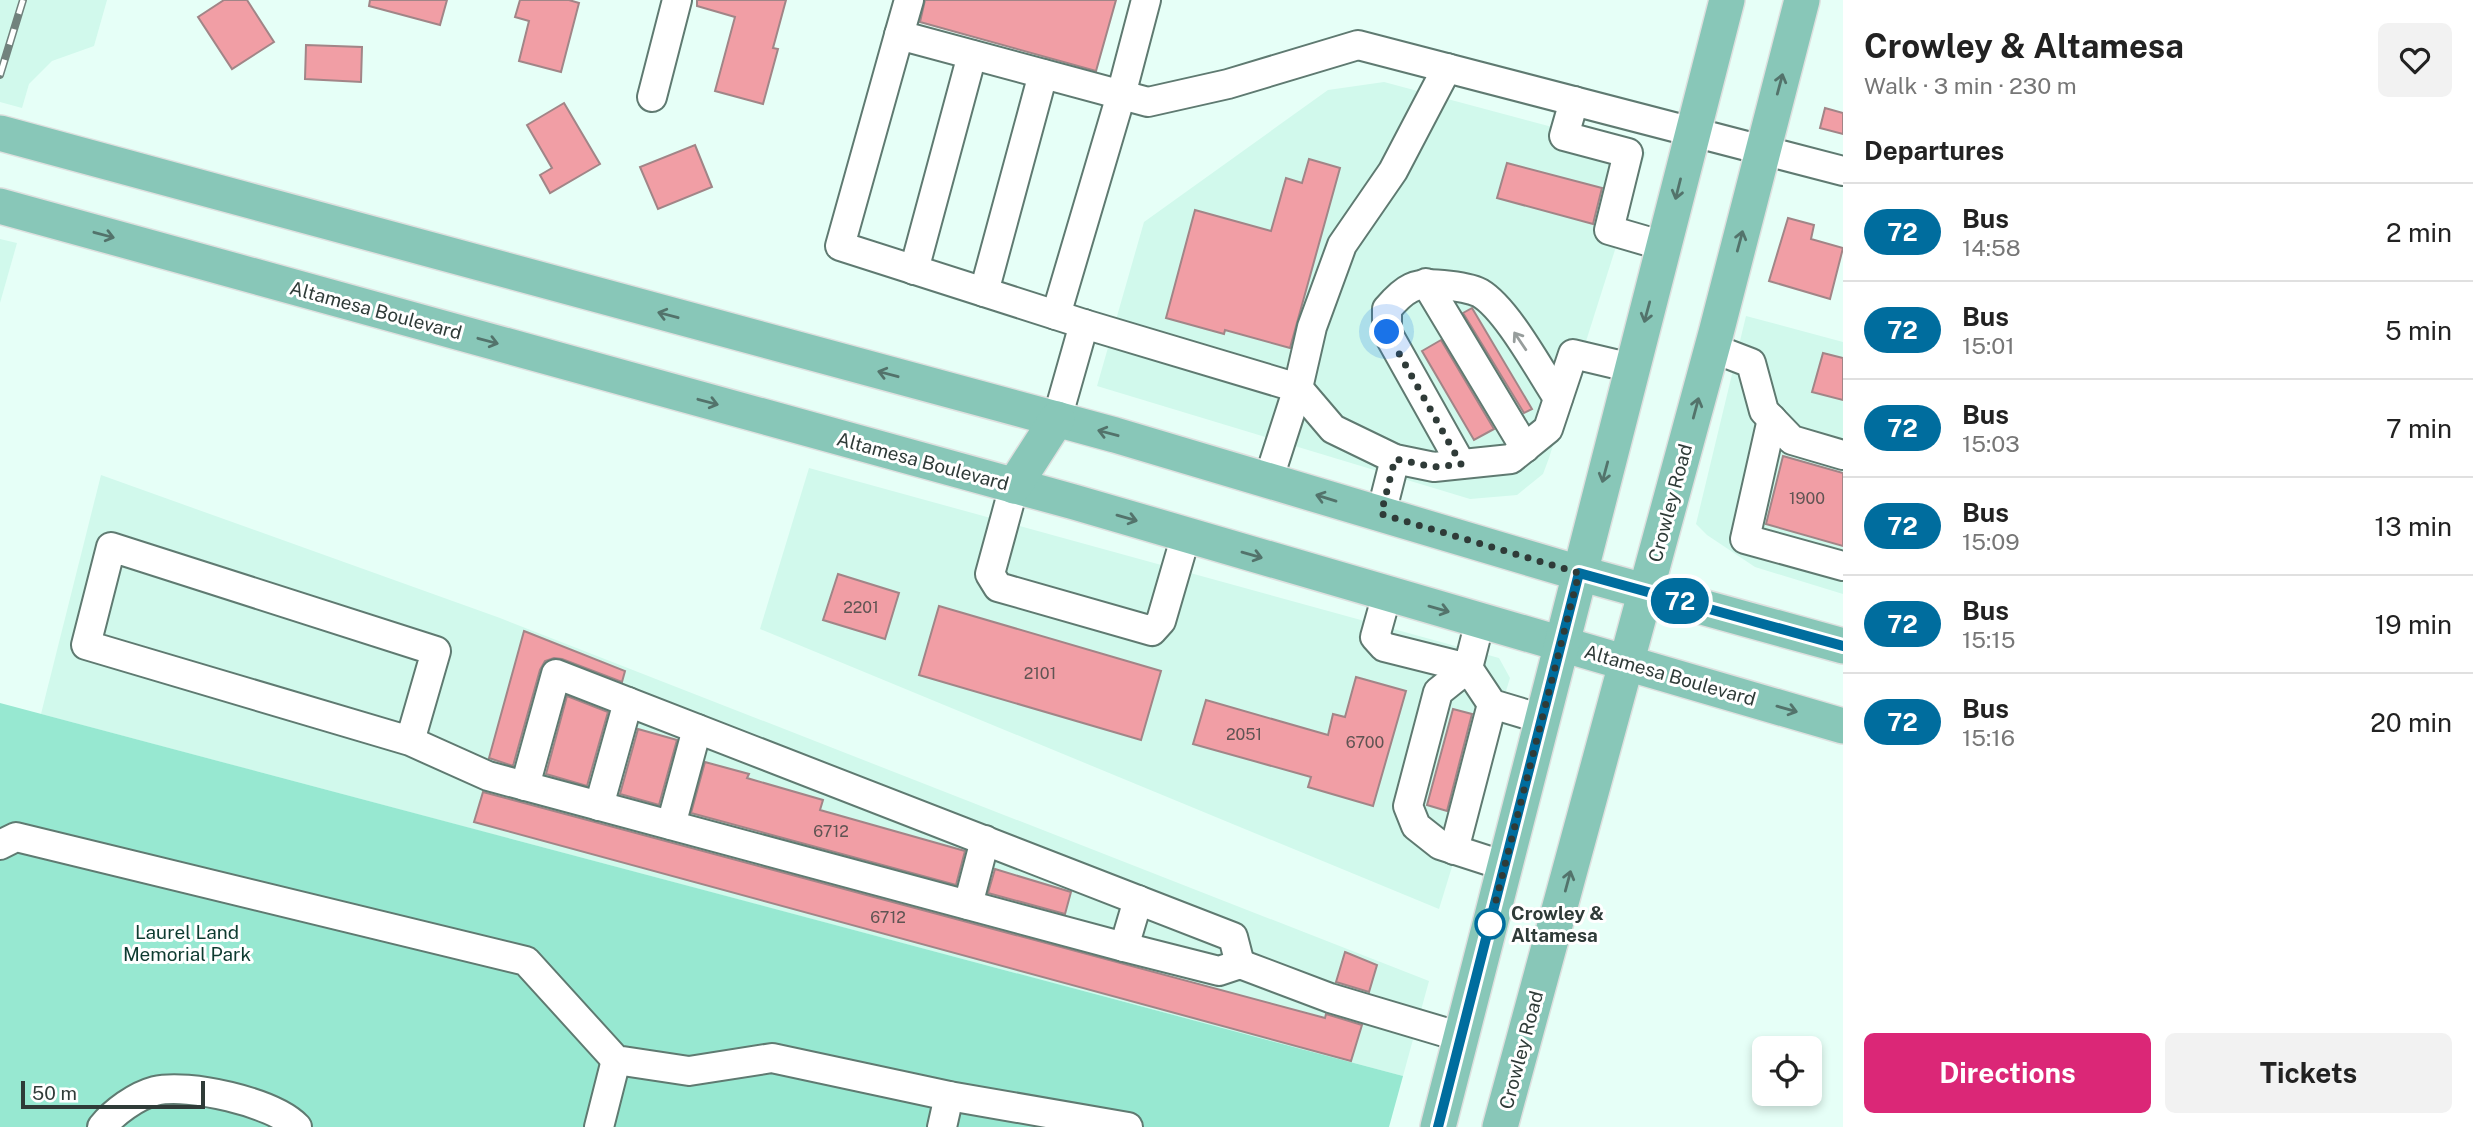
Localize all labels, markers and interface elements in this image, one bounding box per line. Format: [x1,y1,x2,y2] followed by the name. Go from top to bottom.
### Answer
[2378,23,2452,97] button: heart
[1864,27,2184,65] text: Crowley & Altamesa
[1864,72,2077,99] text: Walk · 3 min · 230 m
[1774,73,1787,96] one-way arrow
[1864,135,2004,166] text: Departures
[1671,177,1684,199] one-way arrow
[1962,203,2009,234] text: Bus
[2386,217,2452,248] text: 2 min
[1887,218,1918,246] text: 72
[93,230,115,243] one-way arrow
[1734,230,1747,252] one-way arrow
[1962,234,2021,261] text: 14:58
[288,276,464,344] street label: Altamesa Boulevard
[1639,301,1652,323] one-way arrow
[1962,301,2009,332] text: Bus
[658,308,680,321] one-way arrow
[1369,314,1404,349] your location
[2385,315,2452,346] text: 5 min
[1887,316,1918,344] text: 72
[1513,332,1528,351] one-way arrow
[1962,332,2015,359] text: 15:01
[477,336,499,349] one-way arrow
[877,367,900,380] one-way arrow
[696,396,719,409] one-way arrow
[1690,397,1703,420] one-way arrow
[1962,399,2009,430] text: Bus
[2386,413,2452,444] text: 7 min
[1887,414,1918,442] text: 72
[1097,426,1120,439] one-way arrow
[835,427,1011,495] street label: Altamesa Boulevard
[1962,430,2020,457] text: 15:03
[1644,442,1696,564] street label: Crowley Road
[1598,461,1611,483] one-way arrow
[1789,489,1825,508] house number: 1900
[1315,490,1337,503] one-way arrow
[1962,497,2009,528] text: Bus
[2375,511,2452,542] text: 13 min
[1115,512,1137,525] one-way arrow
[1887,512,1918,540] text: 72
[1962,528,2020,555] text: 15:09
[1241,549,1263,562] one-way arrow
[1648,578,1712,624] line badge: 72
[1665,587,1695,615] text: 72
[1962,595,2009,626] text: Bus
[843,598,879,617] house number: 2201
[1427,603,1449,616] one-way arrow
[2375,609,2452,640] text: 19 min
[1887,610,1918,638] text: 72
[1962,626,2015,653] text: 15:15
[1582,640,1758,710] street label: Altamesa Boulevard
[1024,664,1056,683] house number: 2101
[1962,693,2009,724] text: Bus
[1776,704,1798,717] one-way arrow
[2370,707,2452,738] text: 20 min
[1887,708,1918,736] text: 72
[1962,724,2015,751] text: 15:16
[1226,725,1262,744] house number: 2051
[1346,733,1384,752] house number: 6700
[813,822,849,841] house number: 6712
[1562,870,1575,893] one-way arrow
[1511,902,1604,946] place label: Crowley & Altamesa
[870,908,906,927] house number: 6712
[1475,909,1505,939] marker: Crowley & Altamesa
[123,921,251,965] park label: Laurel Land Memorial Park
[1495,989,1547,1111] street label: Crowley Road
[1864,1033,2151,1113] button: Directions
[2165,1033,2452,1113] button: Tickets
[1752,1036,1822,1106] map controls
[1752,1036,1822,1106] button: locate
[21,1078,205,1110] scale bar
[32,1082,77,1104] text: 50 m

